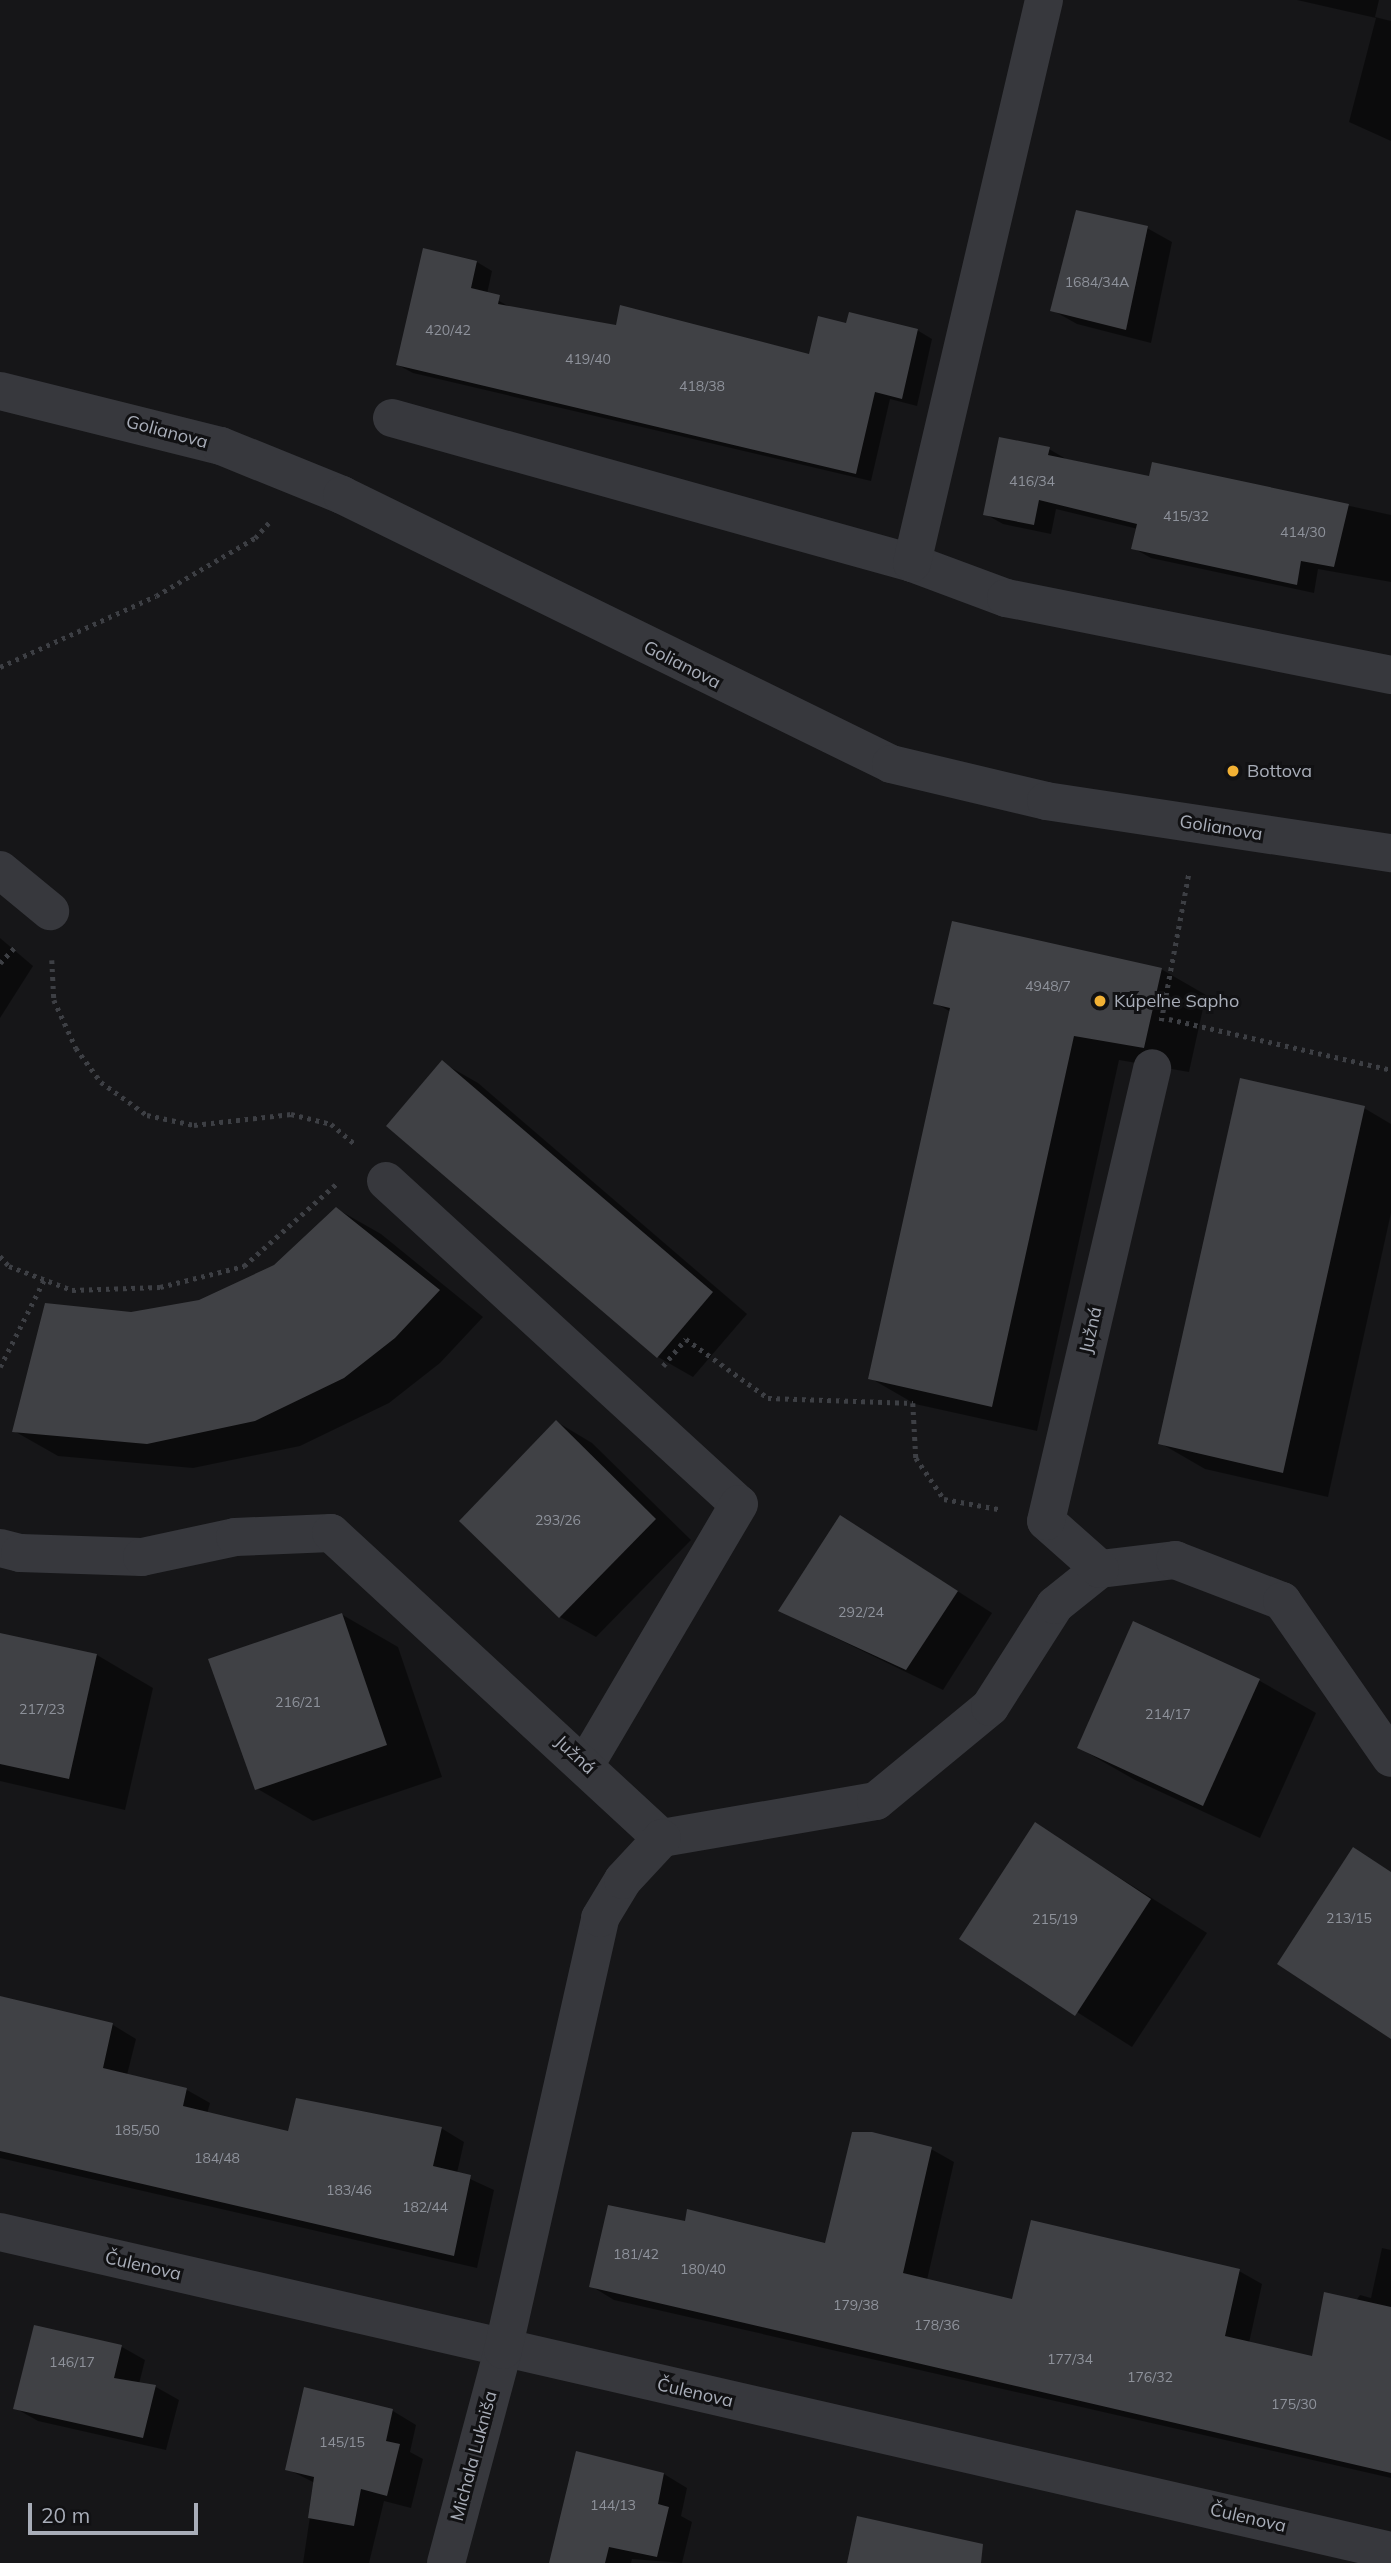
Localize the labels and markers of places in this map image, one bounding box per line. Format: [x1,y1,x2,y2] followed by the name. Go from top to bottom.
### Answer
[1247,760,1312,782] place label: Bottova
[1225,763,1241,779] marker: Bottova
[1114,990,1239,1012] place label: Kúpeľne Sapho
[1092,993,1108,1009] marker: Kúpeľne Sapho

